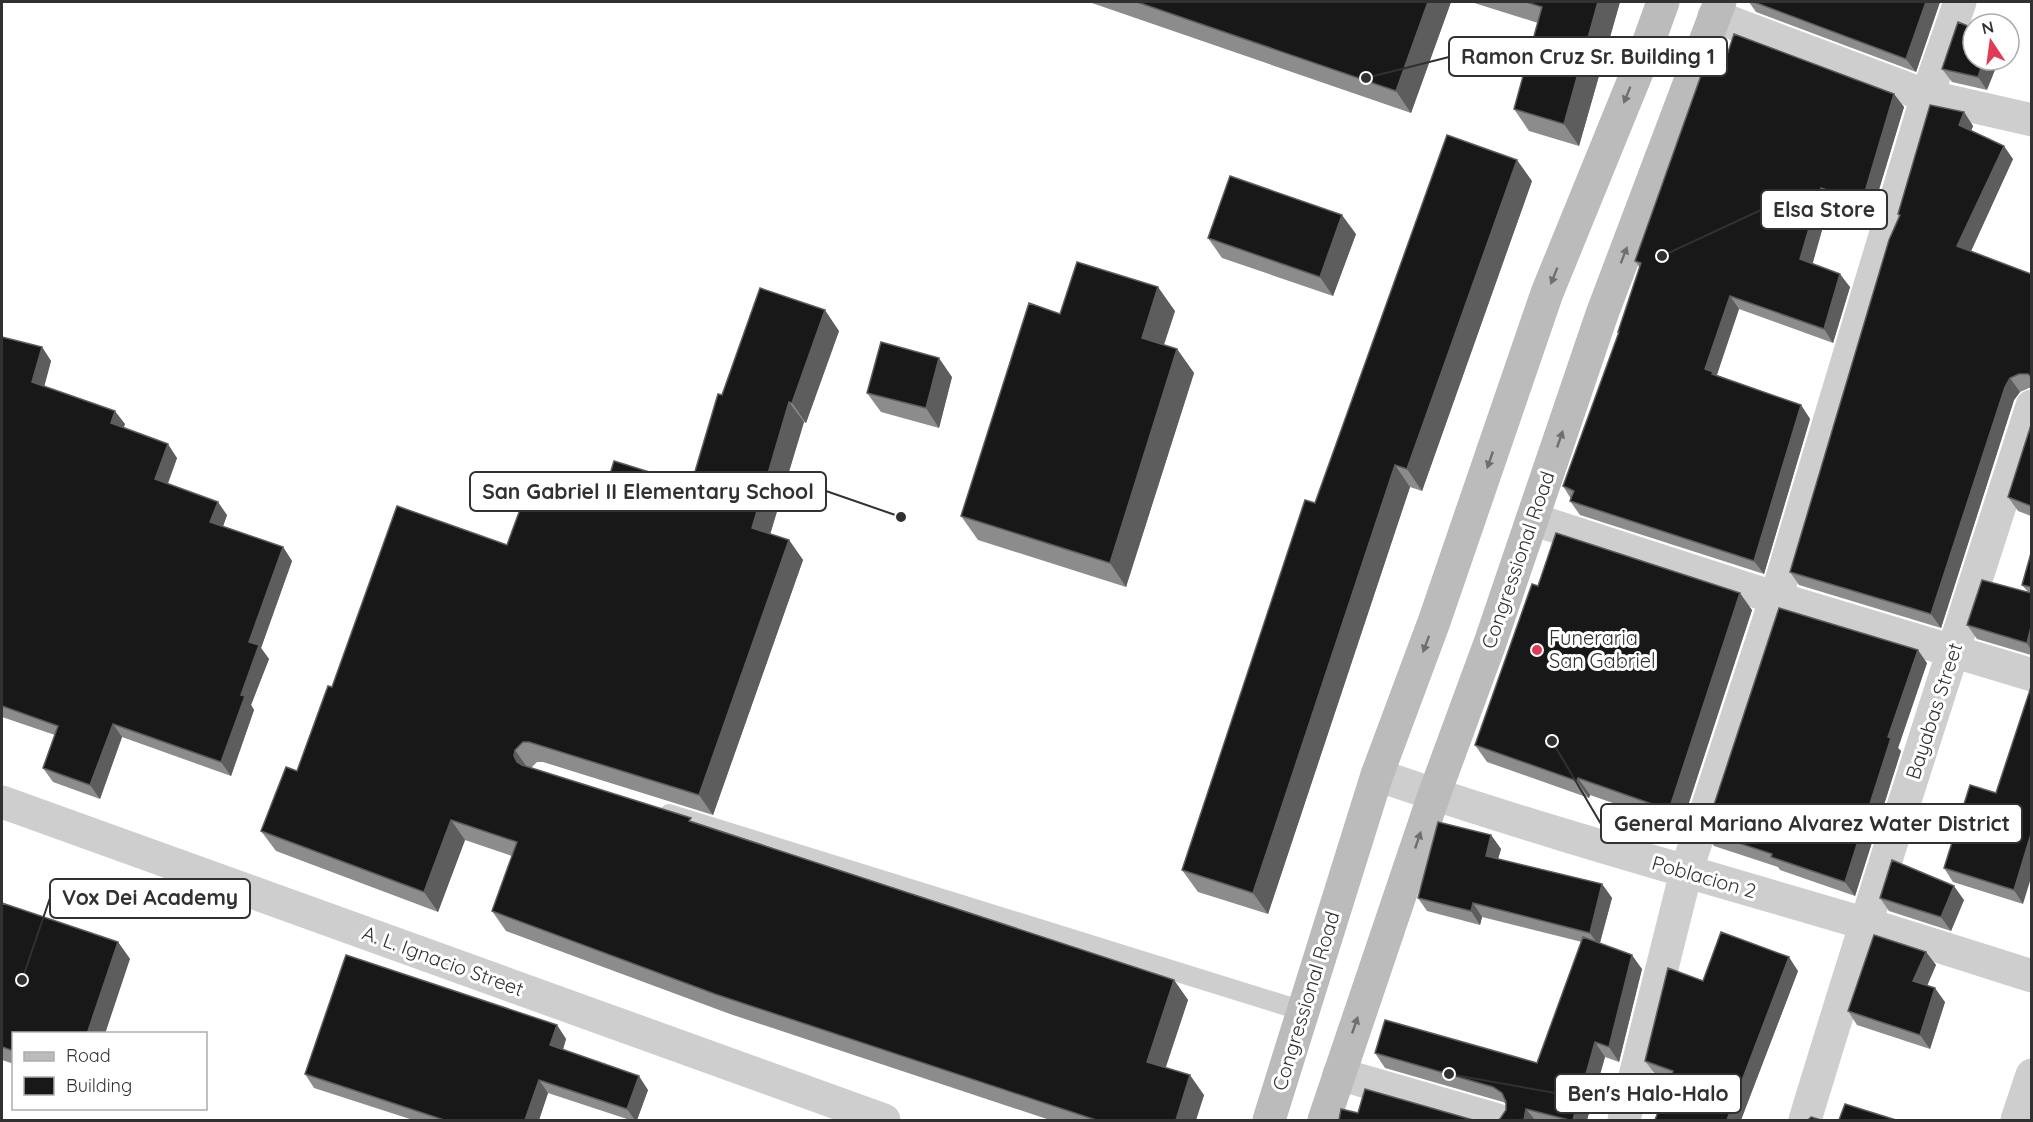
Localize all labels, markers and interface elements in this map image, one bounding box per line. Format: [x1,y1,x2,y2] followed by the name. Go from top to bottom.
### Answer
[1961,12,2021,72] north arrow
[1980,16,1996,38] text: N
[1449,37,1727,76] callout: Ramon Cruz Sr. Building 1
[1461,43,1715,69] text: Ramon Cruz Sr. Building 1
[1622,87,1632,105] one-way arrow
[1761,190,1887,229] callout: Elsa Store
[1773,196,1875,222] text: Elsa Store
[1620,245,1630,263] one-way arrow
[1549,267,1558,285] one-way arrow
[1555,429,1565,447] one-way arrow
[1484,451,1494,469] one-way arrow
[1475,468,1560,652] street label: Congressional Road
[470,472,826,511] callout: San Gabriel II Elementary School
[482,478,814,504] text: San Gabriel II Elementary School
[1549,625,1656,673] place label: Funeraria San Gabriel
[1420,635,1430,653] one-way arrow
[1900,639,1967,782] street label: Bayabas Street
[1530,643,1544,657] marker: Funeraria San Gabriel
[1601,804,2022,843] callout: General Mariano Alvarez Water District
[1614,810,2010,836] text: General Mariano Alvarez Water District
[1414,831,1424,849] one-way arrow
[1649,850,1759,903] street label: Poblacion 2
[50,879,250,918] callout: Vox Dei Academy
[62,884,238,910] text: Vox Dei Academy
[1266,908,1345,1094] street label: Congressional Road
[359,920,527,1001] street label: A. L. Ignacio Street
[1351,1016,1361,1034] one-way arrow
[12,1032,207,1110] legend
[66,1044,111,1067] text: Road
[66,1074,132,1097] text: Building
[1555,1074,1741,1113] callout: Ben's Halo-Halo
[1567,1080,1729,1106] text: Ben's Halo-Halo

